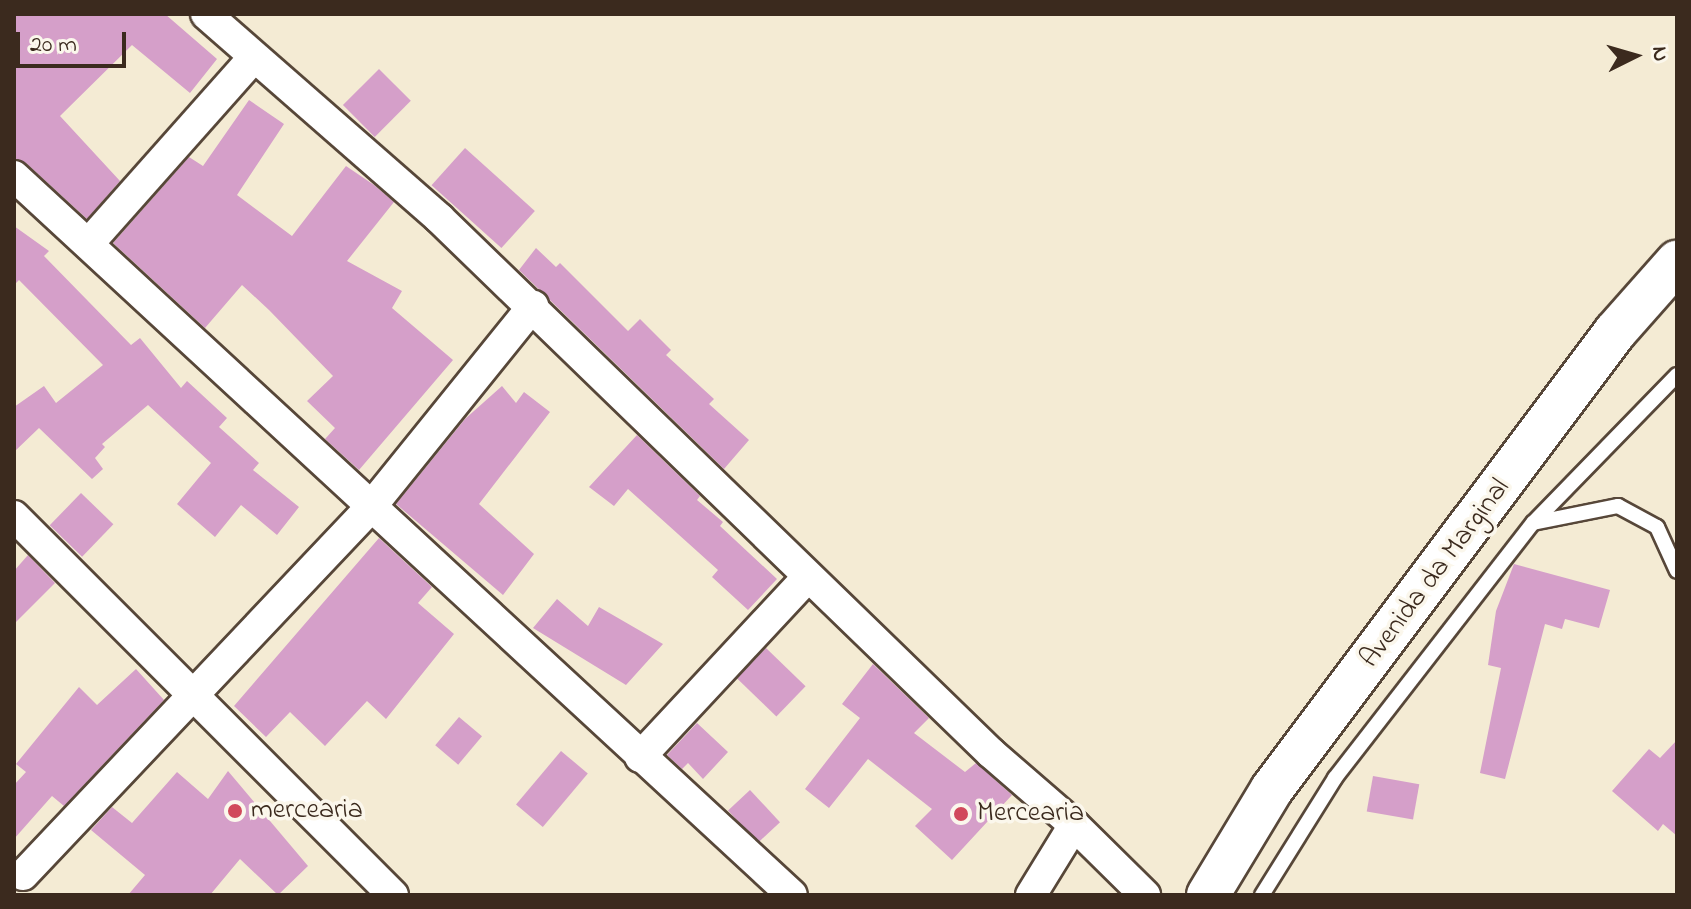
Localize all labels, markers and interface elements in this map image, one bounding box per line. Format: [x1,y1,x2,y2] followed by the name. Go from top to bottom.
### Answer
[20,16,130,66] scale bar
[1595,16,1675,96] north arrow
[30,28,77,63] text: 20 m
[1642,45,1675,63] text: N
[1354,473,1518,675] street label: Avenida da Marginal
[251,794,363,828] place label: mercearia
[977,797,1084,831] place label: Mercearia
[226,802,244,820] marker: mercearia
[952,805,970,823] marker: Mercearia

